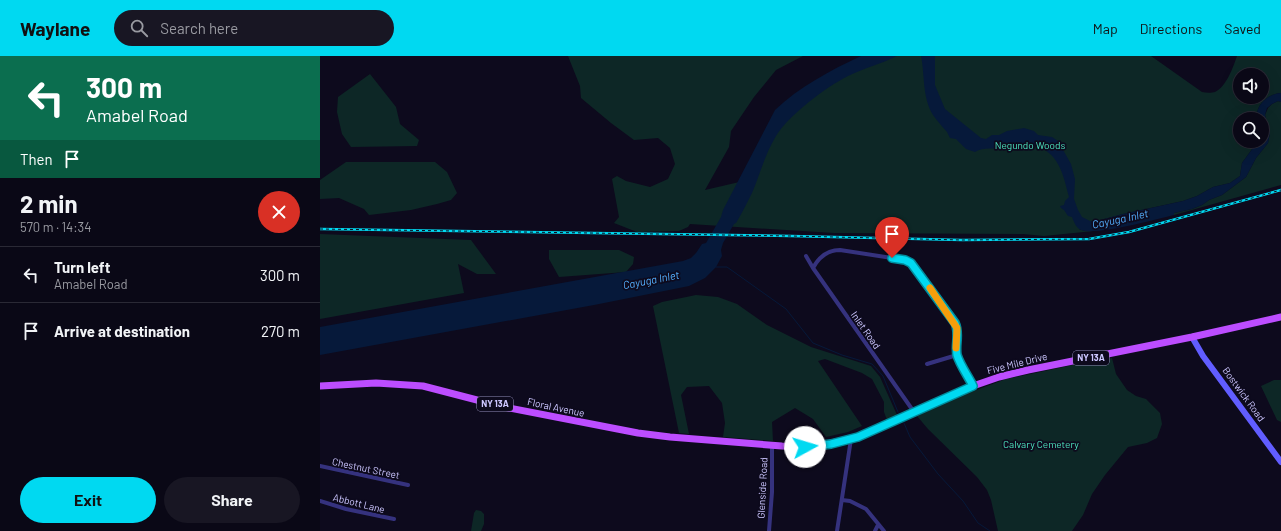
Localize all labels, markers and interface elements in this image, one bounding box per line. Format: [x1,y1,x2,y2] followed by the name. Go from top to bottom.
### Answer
[114,10,394,46] search box
[20,17,90,40] text: Waylane
[128,17,150,39] icon: search
[160,19,238,37] text: Search here
[1093,20,1118,37] text: Map
[1140,20,1202,37] text: Directions
[1224,20,1261,37] text: Saved
[1233,68,1269,148] map controls
[1233,68,1269,104] button: sound
[86,70,162,104] text: 300 m
[20,72,72,124] icon: left
[86,104,188,126] text: Amabel Road
[1233,112,1269,148] button: search
[995,139,1065,151] park label: Negundo Woods
[61,148,83,170] icon: arrive
[20,150,53,168] text: Then
[20,189,78,218] text: 2 min
[258,191,300,233] button: close
[1091,206,1149,231] water label: Cayuga Inlet
[875,217,909,258] pin
[20,219,91,235] text: 570 m · 14:34
[881,223,903,245] icon: arrive
[54,258,110,276] text: Turn left
[20,264,42,286] icon: left
[260,266,300,284] text: 300 m
[622,268,680,291] water label: Cayuga Inlet
[54,276,128,292] text: Amabel Road
[849,309,883,351] street label: Inlet Road
[20,320,42,342] icon: arrive
[54,322,190,340] text: Arrive at destination
[261,322,300,340] text: 270 m
[986,350,1048,376] street label: Five Mile Drive
[1073,351,1109,365] road number: NY 13A
[1220,364,1268,424] street label: Bostwick Road
[526,395,586,419] street label: Floral Avenue
[477,397,513,411] road number: NY 13A
[784,426,826,468] position arrow
[1003,438,1079,450] park label: Calvary Cemetery
[331,455,401,481] street label: Chestnut Street
[754,457,770,519] street label: Glenside Road
[20,477,156,523] button: Exit
[164,477,300,523] button: Share
[332,491,386,515] street label: Abbott Lane

